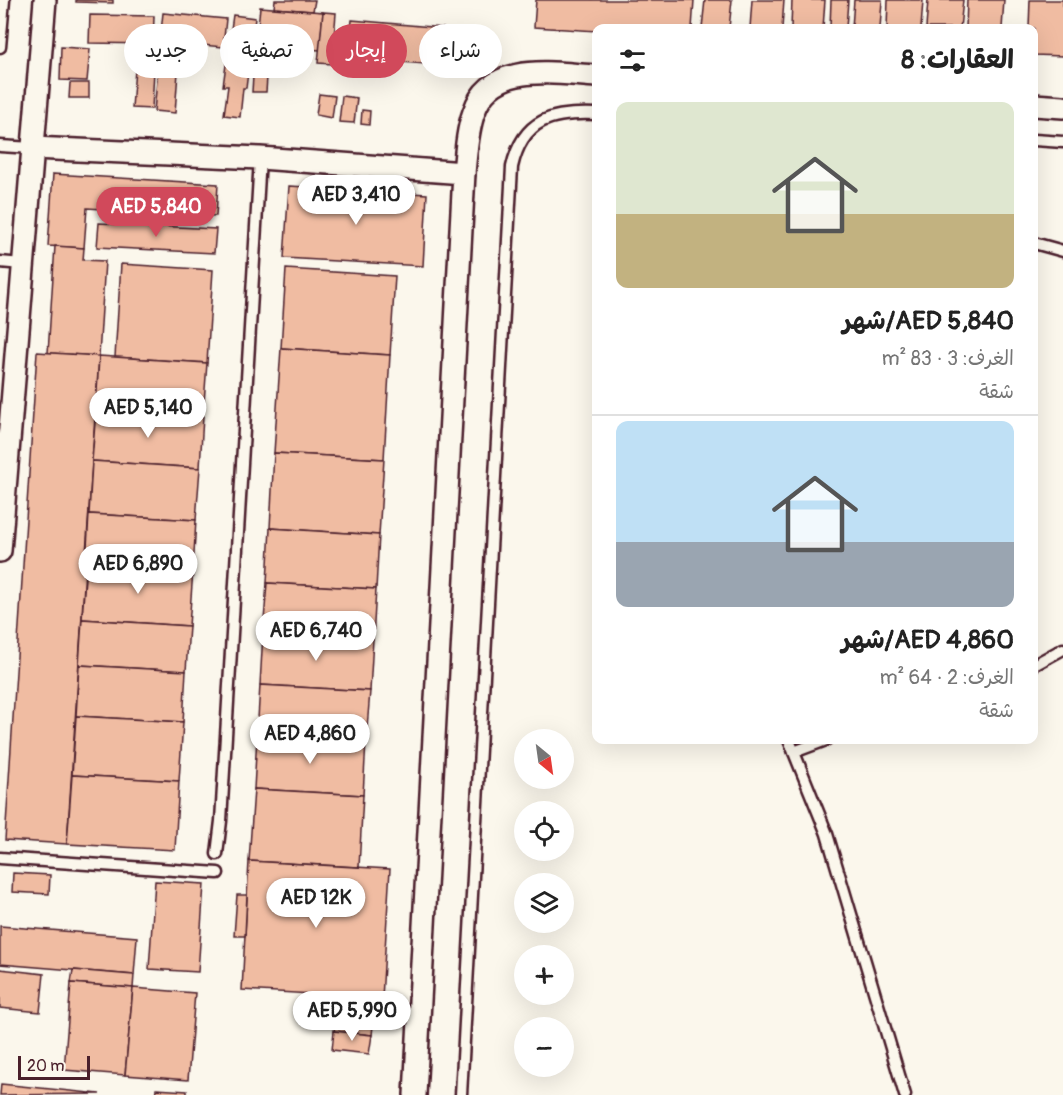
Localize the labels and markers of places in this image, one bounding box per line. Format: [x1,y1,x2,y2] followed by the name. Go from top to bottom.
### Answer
[287,175,425,226] pin: AED 3,410
[87,187,225,238] pin: AED 5,840
[79,388,217,439] pin: AED 5,140
[69,544,207,595] pin: AED 6,890
[247,611,385,662] pin: AED 6,740
[241,714,379,765] pin: AED 4,860
[261,878,371,929] pin: AED 12K
[283,991,421,1042] pin: AED 5,990

